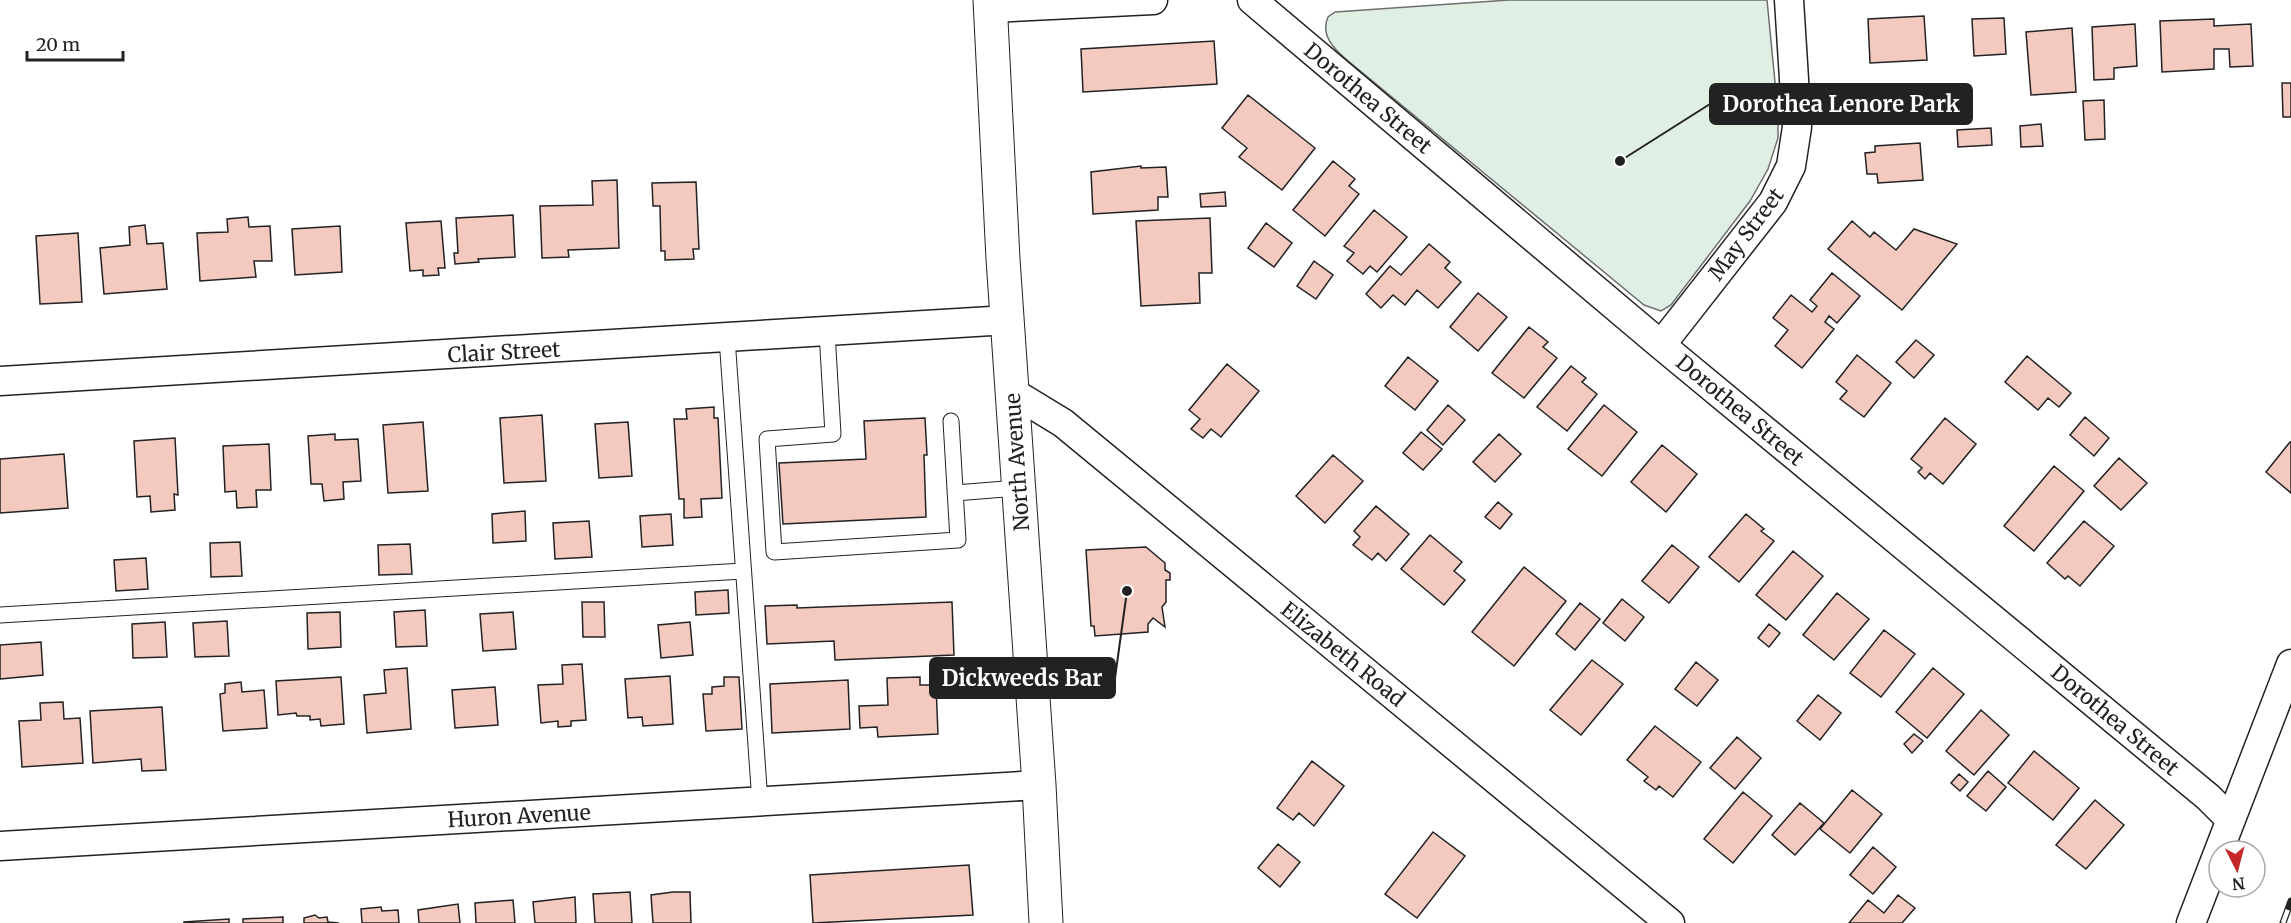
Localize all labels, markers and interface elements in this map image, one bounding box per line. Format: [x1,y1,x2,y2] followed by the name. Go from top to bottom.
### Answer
[27,24,123,62] scale bar
[36,33,80,56] text: 20 m
[1299,37,1437,159] street label: Dorothea Street
[1710,84,1972,124] callout: Dorothea Lenore Park
[1722,90,1961,118] text: Dorothea Lenore Park
[1702,182,1790,286] street label: May Street
[447,336,561,368] street label: Clair Street
[1671,349,1809,471] street label: Dorothea Street
[999,392,1035,532] street label: North Avenue
[1275,596,1411,712] street label: Elizabeth Road
[930,658,1115,698] callout: Dickweeds Bar
[2046,659,2184,781] street label: Dorothea Street
[941,664,1103,692] text: Dickweeds Bar
[447,799,591,833] street label: Huron Avenue
[2207,839,2267,899] north arrow
[2231,873,2246,895] text: N

